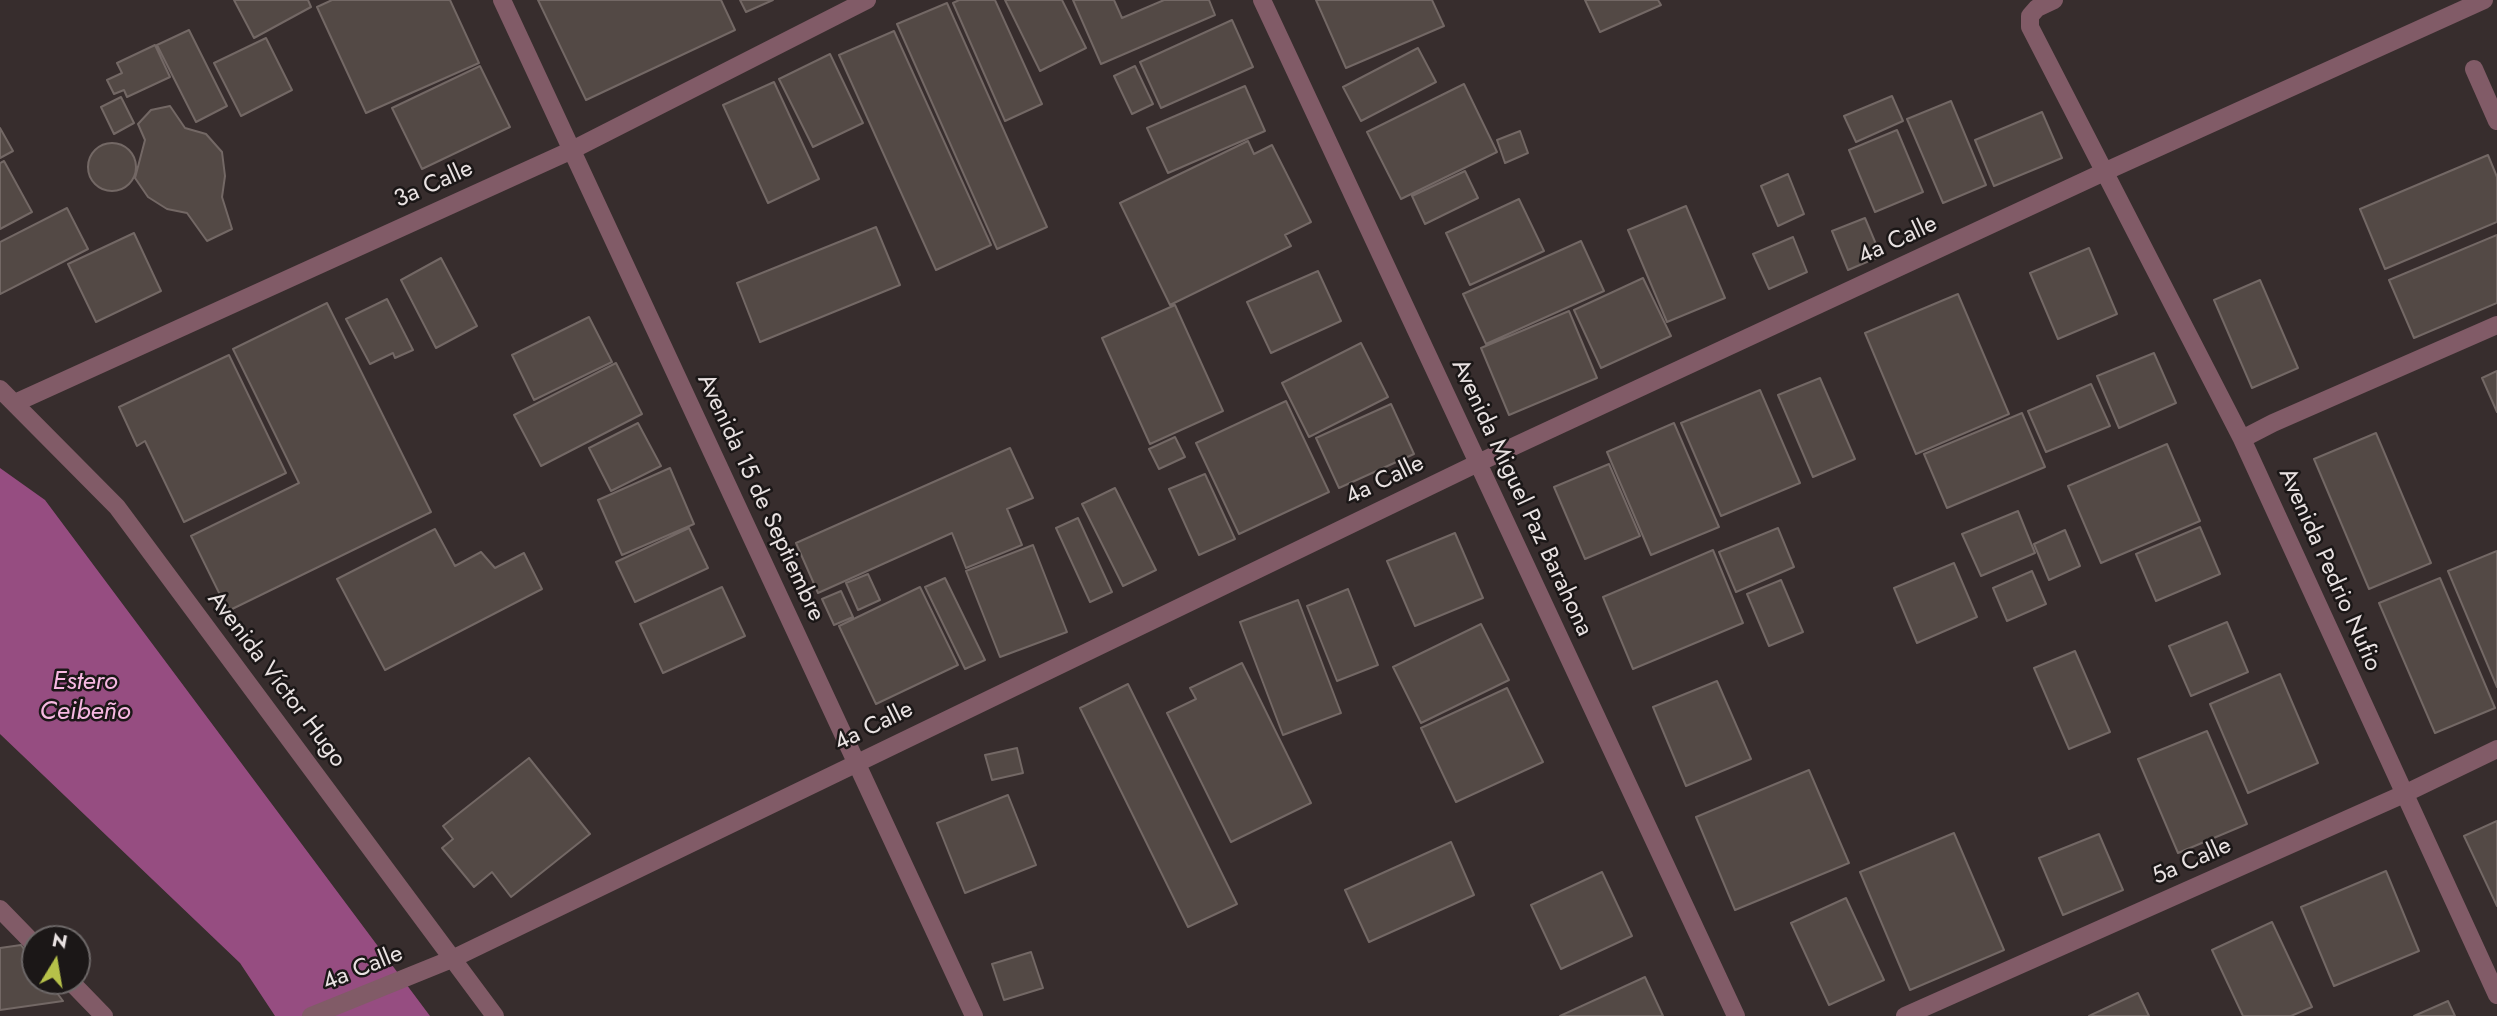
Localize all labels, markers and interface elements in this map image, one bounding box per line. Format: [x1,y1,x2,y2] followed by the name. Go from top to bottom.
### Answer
[390,155,478,215] street label: 3a Calle
[1854,210,1942,272] street label: 4a Calle
[1444,355,1598,641] street label: Avenida Miguel Paz Barahona
[690,370,830,626] street label: Avenida 15 de Septiembre
[1341,450,1429,512] street label: 4a Calle
[2271,464,2387,676] street label: Avenida Pedrio Nufio
[200,586,352,774] street label: Avenida Víctor Hugo
[39,667,131,728] water label: Estero Ceibeño
[830,696,918,758] street label: 4a Calle
[2148,832,2236,892] street label: 5a Calle
[21,925,91,995] north arrow
[50,926,70,956] text: N
[319,940,407,998] street label: 4a Calle

